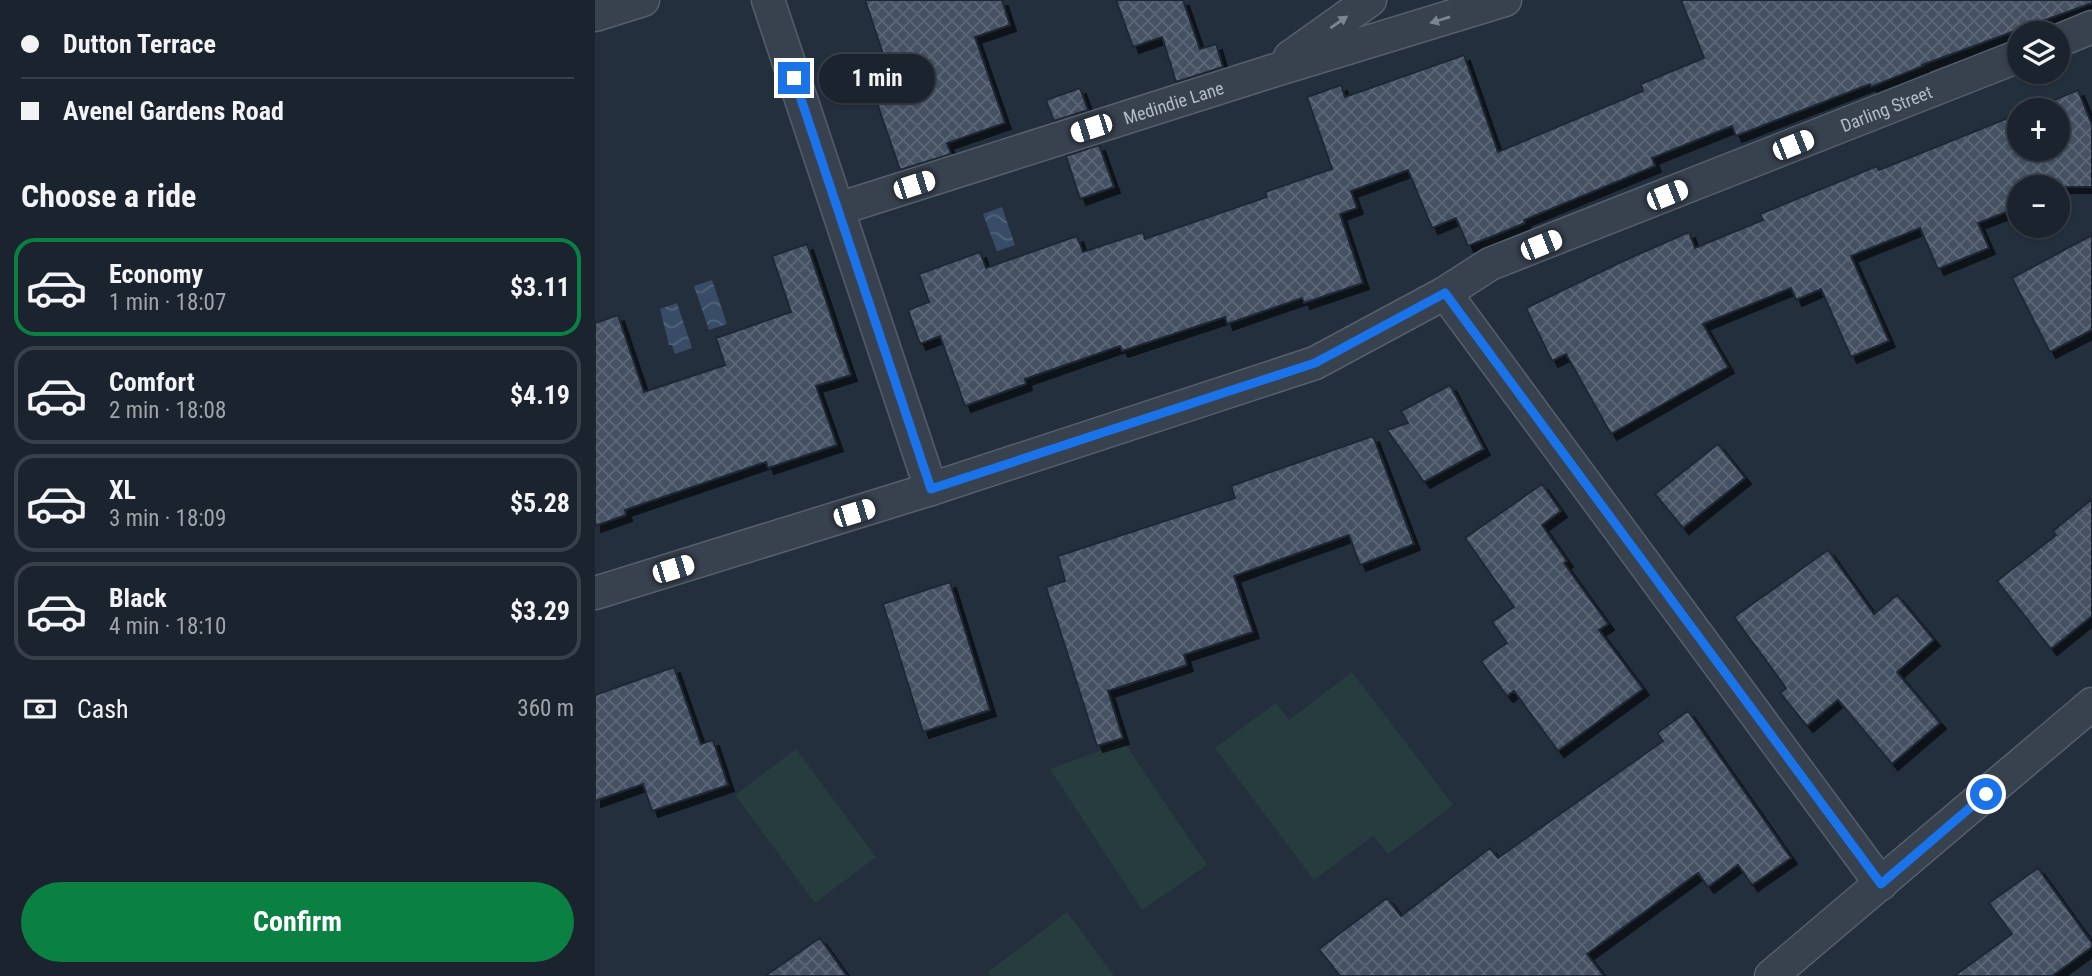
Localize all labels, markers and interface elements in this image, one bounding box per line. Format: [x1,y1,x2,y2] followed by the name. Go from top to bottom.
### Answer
[1330,15,1348,29] one-way arrow
[1429,15,1450,25] one-way arrow
[2007,21,2070,238] map controls
[2007,21,2070,84] button: layers
[63,29,216,59] text: Dutton Terrace
[819,54,934,102] callout: 1 min
[778,62,810,94] route end
[851,65,903,92] text: 1 min
[1121,77,1226,128] street label: Medindie Lane
[1837,81,1935,136] street label: Darling Street
[63,96,284,126] text: Avenel Gardens Road
[2007,98,2070,161] button: +
[1068,112,1115,144] car
[1770,127,1817,163] car
[891,169,938,201] car
[2007,175,2070,238] button: −
[21,177,196,215] text: Choose a ride
[1644,177,1691,213] car
[1518,227,1565,263] car
[25,256,88,319] icon: car
[109,259,203,289] text: Economy
[510,272,570,302] text: $3.11
[109,289,226,316] text: 1 min · 18:07
[25,364,88,427] icon: car
[109,367,195,397] text: Comfort
[510,380,570,410] text: $4.19
[109,397,226,424] text: 2 min · 18:08
[25,472,88,535] icon: car
[109,475,136,505] text: XL
[510,488,570,518] text: $5.28
[831,497,878,529] car
[109,505,226,532] text: 3 min · 18:09
[650,553,697,585] car
[25,580,88,643] icon: car
[109,583,167,613] text: Black
[510,596,570,626] text: $3.29
[109,613,226,640] text: 4 min · 18:10
[21,690,59,728] icon: cash
[77,694,129,724] text: Cash
[517,695,574,722] text: 360 m
[1970,778,2002,810] route start
[21,882,574,962] button: Confirm

